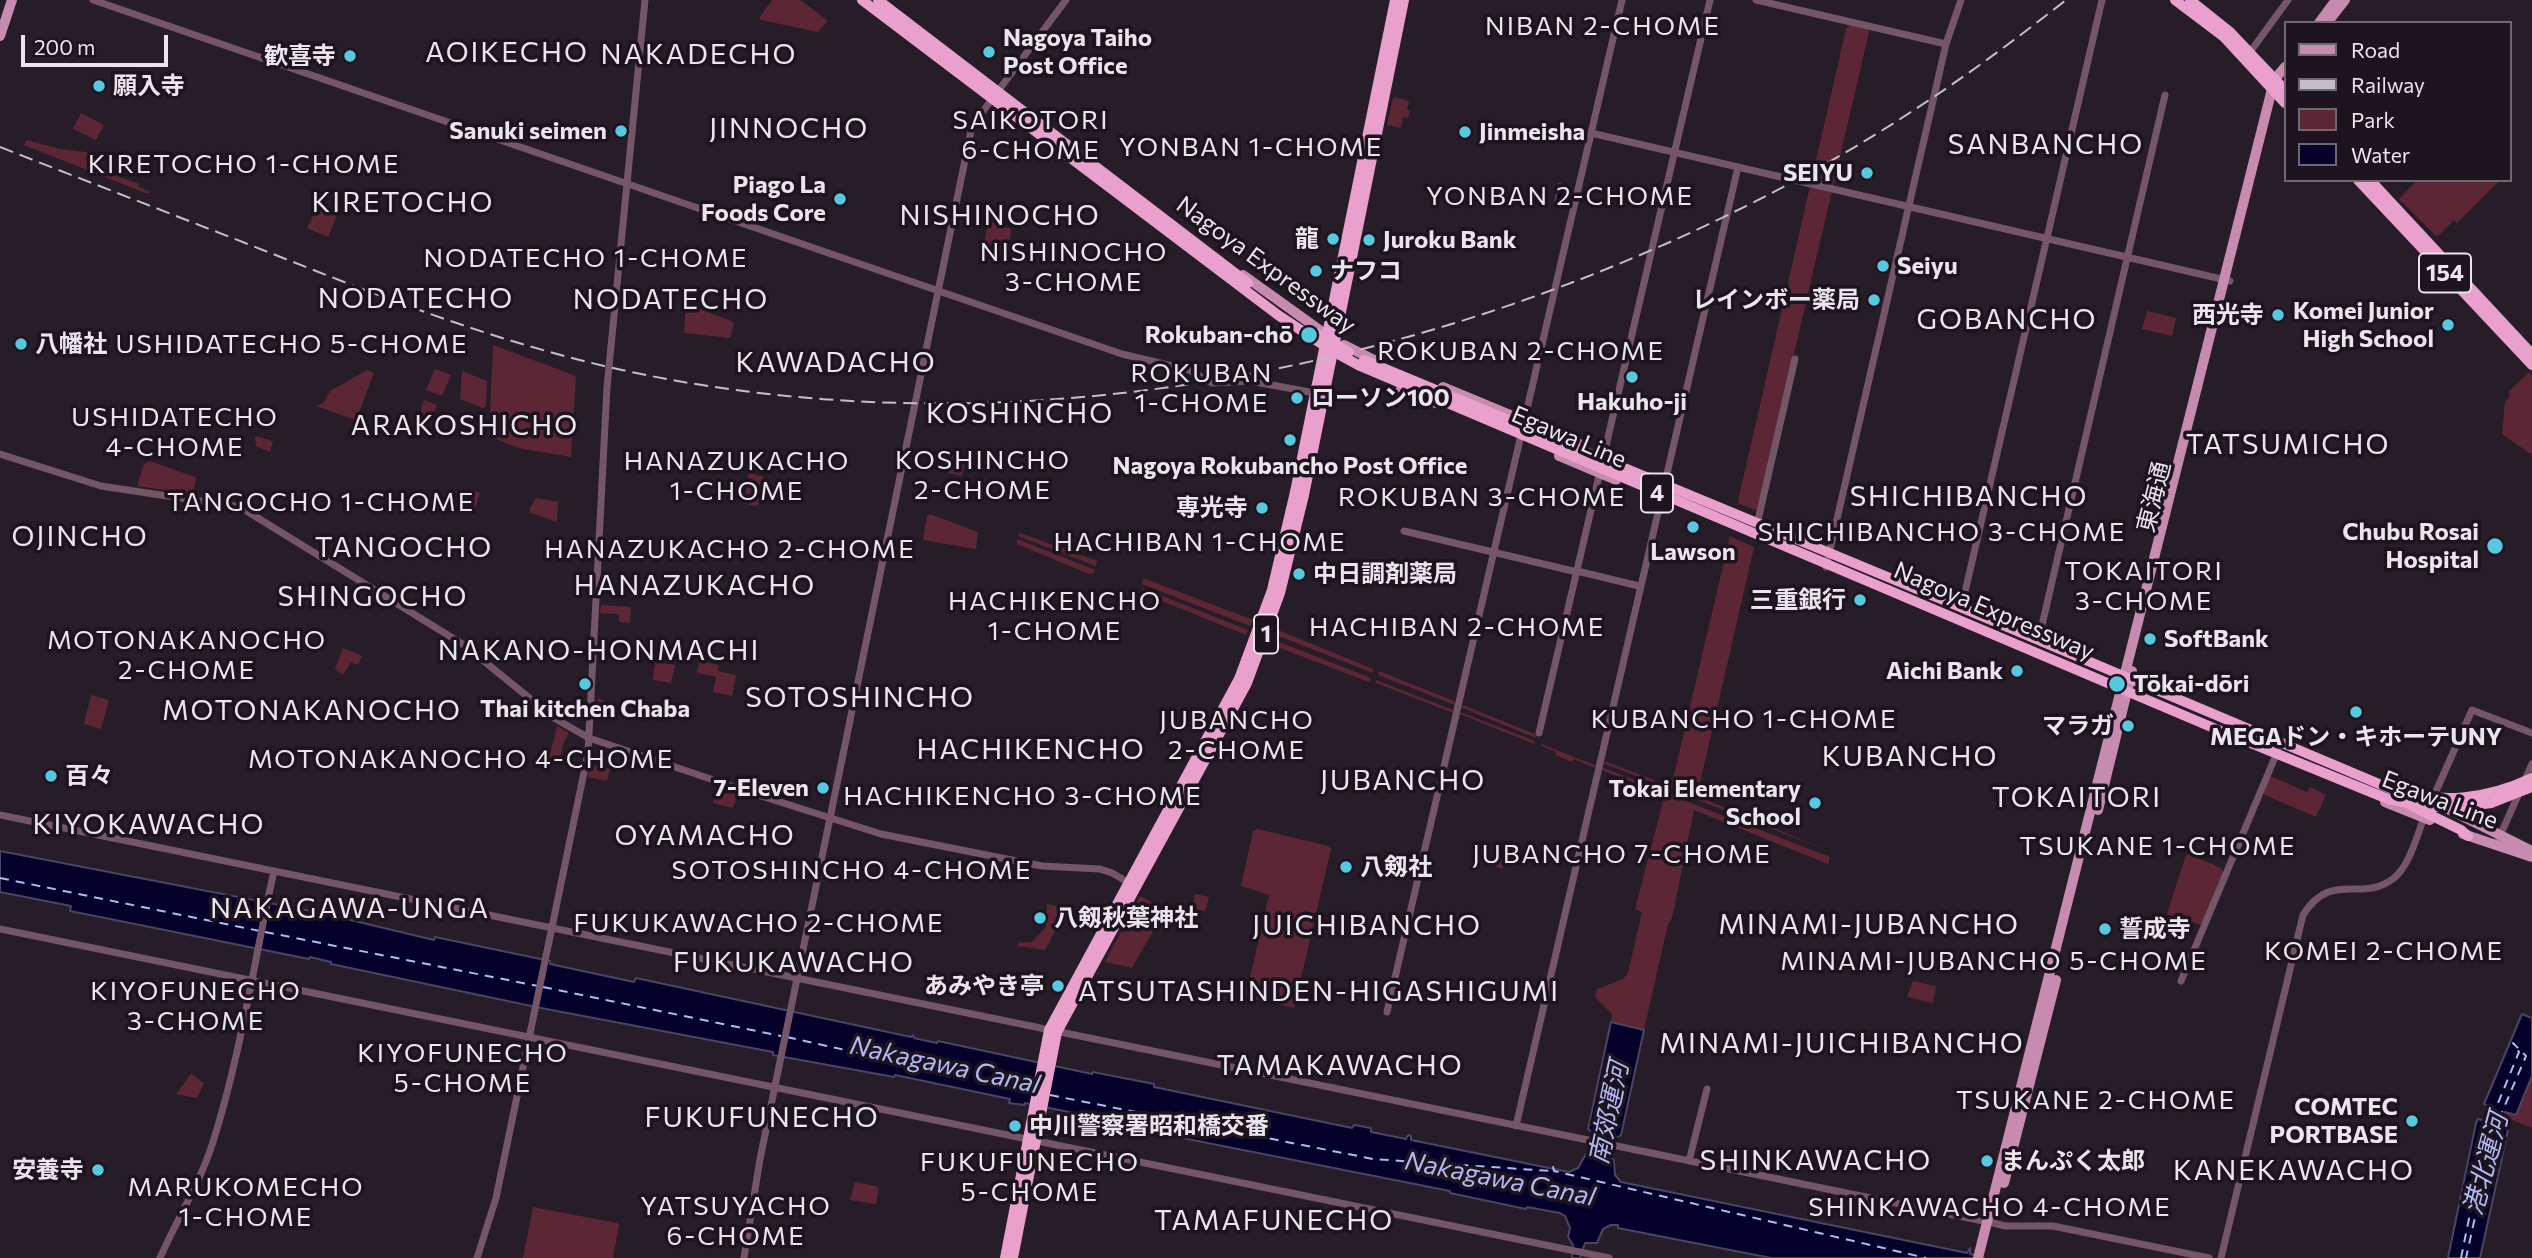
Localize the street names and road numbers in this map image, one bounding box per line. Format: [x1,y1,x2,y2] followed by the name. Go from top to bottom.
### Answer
[1171,190,1361,340] street label: Nagoya Expressway
[2419,254,2471,292] road number: 154
[1507,400,1631,474] street label: Egawa Line
[2131,459,2177,535] street label: 東海通
[1641,474,1673,512] road number: 4
[1889,556,2099,666] street label: Nagoya Expressway
[1254,614,1278,654] road number: 1
[2378,765,2502,835] street label: Egawa Line

